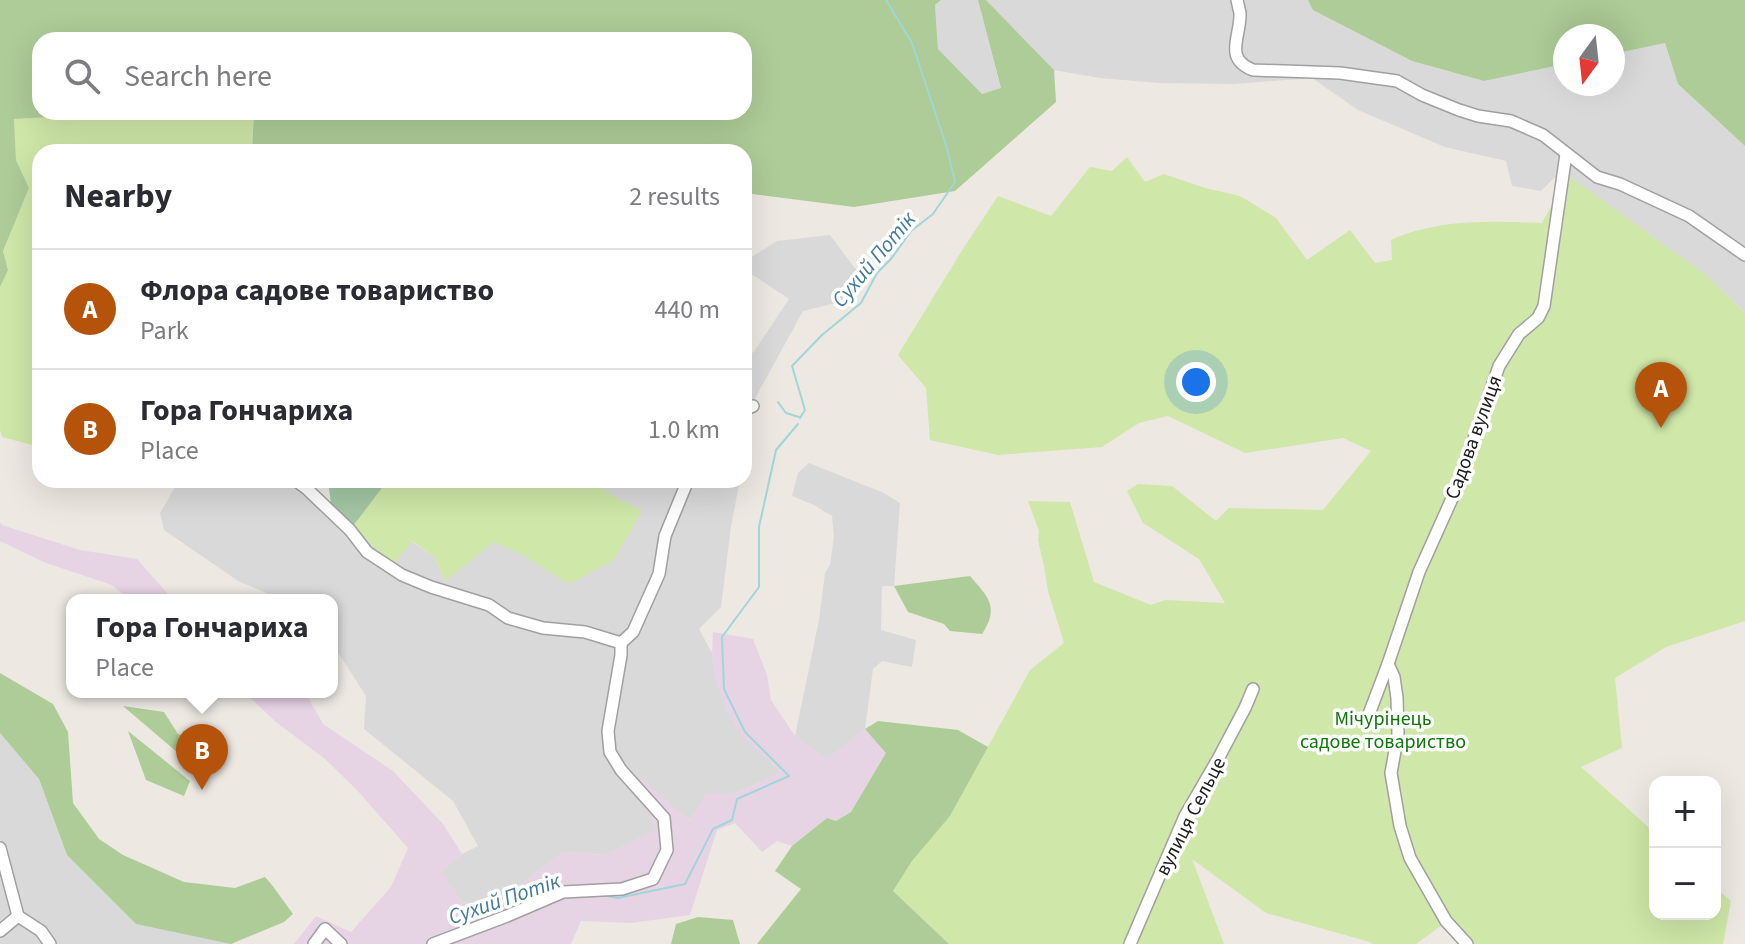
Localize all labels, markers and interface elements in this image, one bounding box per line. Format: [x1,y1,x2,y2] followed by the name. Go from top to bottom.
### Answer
[1553,24,1625,96] north arrow
[32,32,752,120] search box
[60,54,104,98] icon: search
[124,55,272,98] text: Search here
[64,172,172,221] text: Nearby
[629,178,720,215] text: 2 results
[824,204,924,315] water label: Сухий Потік
[140,269,494,312] text: Флора садове товариство
[83,291,97,328] text: A
[654,291,720,328] text: 440 m
[140,312,189,349] text: Park
[1176,362,1216,402] your location
[1635,362,1687,428] pin: A
[1439,372,1509,503] street label: Садова вулиця
[140,389,353,432] text: Гора Гончариха
[82,411,98,448] text: B
[648,411,720,448] text: 1.0 km
[140,432,199,469] text: Place
[66,594,338,698] popup
[95,606,309,649] text: Гора Гончариха
[95,649,154,686] text: Place
[1300,705,1466,756] park label: Мічурінець садове товариство
[176,724,228,790] pin: B
[1149,752,1233,881] street label: вулиця Сельце
[1649,776,1721,920] map controls
[1649,776,1721,848] button: +
[1649,848,1721,920] button: −
[444,865,565,933] water label: Сухий Потік

